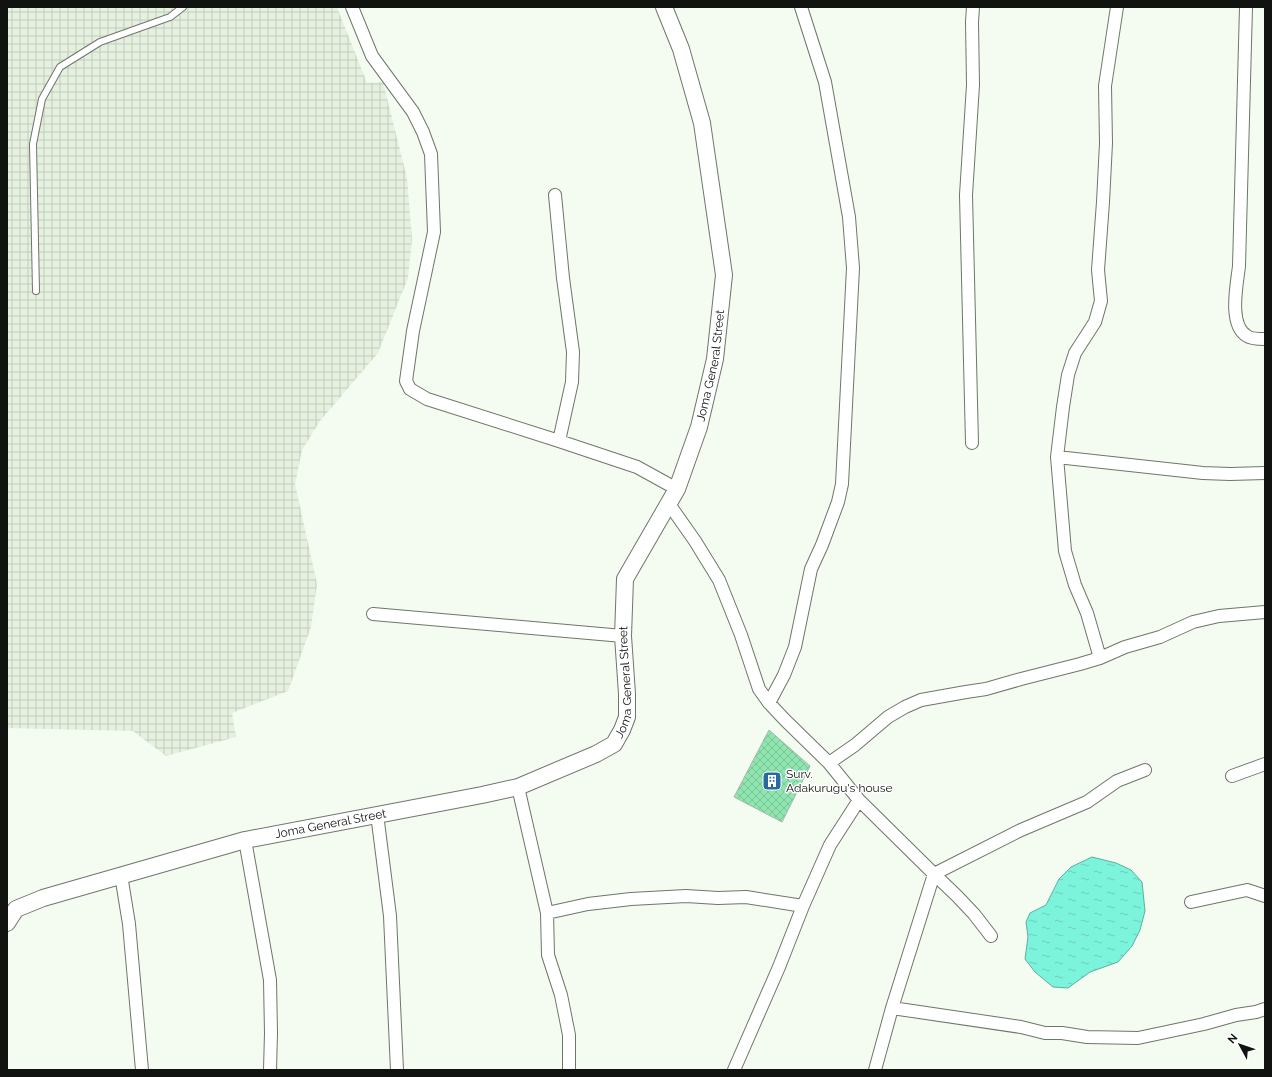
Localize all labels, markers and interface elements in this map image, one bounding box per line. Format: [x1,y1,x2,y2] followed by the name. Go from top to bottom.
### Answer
[694,309,727,423] street label: Joma General Street
[612,626,634,740] street label: Joma General Street
[786,767,893,795] place label: Surv. Adakurugu's house
[761,770,783,792] building icon: Surv. Adakurugu's house
[274,806,387,841] street label: Joma General Street
[1220,1025,1260,1065] north arrow
[1225,1031,1240,1046] text: N

